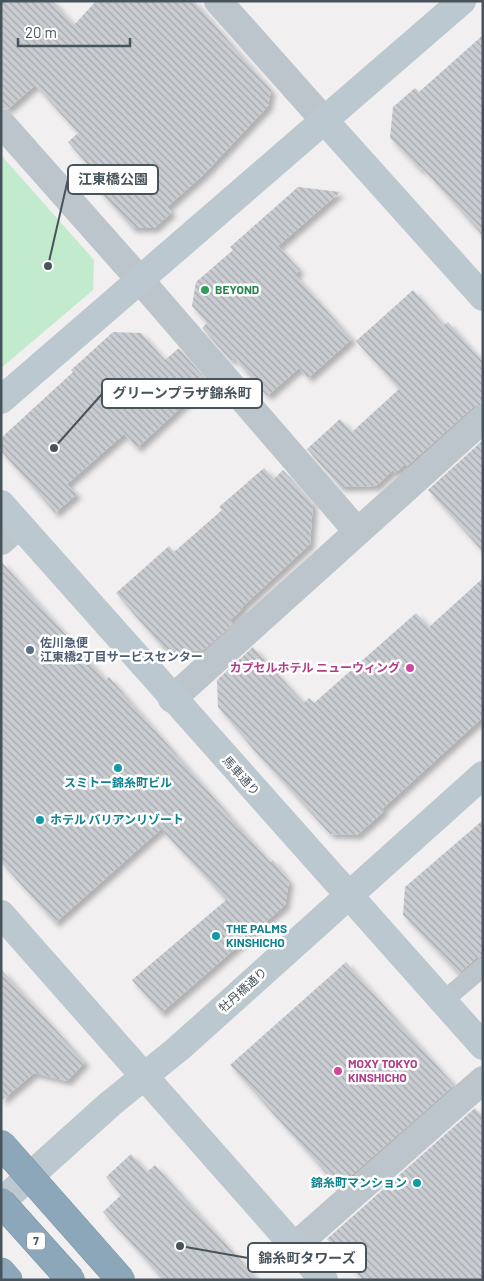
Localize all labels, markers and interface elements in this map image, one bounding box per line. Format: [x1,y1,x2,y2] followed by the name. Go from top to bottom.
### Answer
[18,15,130,47] scale bar
[25,23,57,41] text: 20 m
[68,165,158,194] callout: 江東橋公園
[78,170,148,187] text: 江東橋公園
[215,282,259,296] place label: BEYOND
[199,284,211,296] marker: BEYOND
[102,379,262,408] callout: グリーンプラザ錦糸町
[113,384,251,401] text: グリーンプラザ錦糸町
[40,635,203,663] place label: 佐川急便 江東橋2丁目サービスセンター
[24,644,36,656] marker: 佐川急便 江東橋2丁目サービスセンター
[230,660,400,674] place label: カプセルホテル ニューウィング
[404,662,416,674] marker: カプセルホテル ニューウィング
[220,753,263,798] street label: 馬車通り
[112,762,124,774] marker: スミトー錦糸町ビル
[64,775,172,789] place label: スミトー錦糸町ビル
[50,812,184,826] place label: ホテル バリアンリゾート
[34,814,46,826] marker: ホテル バリアンリゾート
[226,921,287,949] place label: THE PALMS KINSHICHO
[210,930,222,942] marker: THE PALMS KINSHICHO
[215,964,269,1015] street label: 牡丹橋通り
[348,1056,418,1084] place label: MOXY TOKYO KINSHICHO
[332,1065,344,1077] marker: MOXY TOKYO KINSHICHO
[310,1175,407,1189] place label: 錦糸町マンション
[411,1177,423,1189] marker: 錦糸町マンション
[27,1232,45,1250] road number: 7
[248,1243,366,1272] callout: 錦糸町タワーズ
[258,1249,356,1266] text: 錦糸町タワーズ

